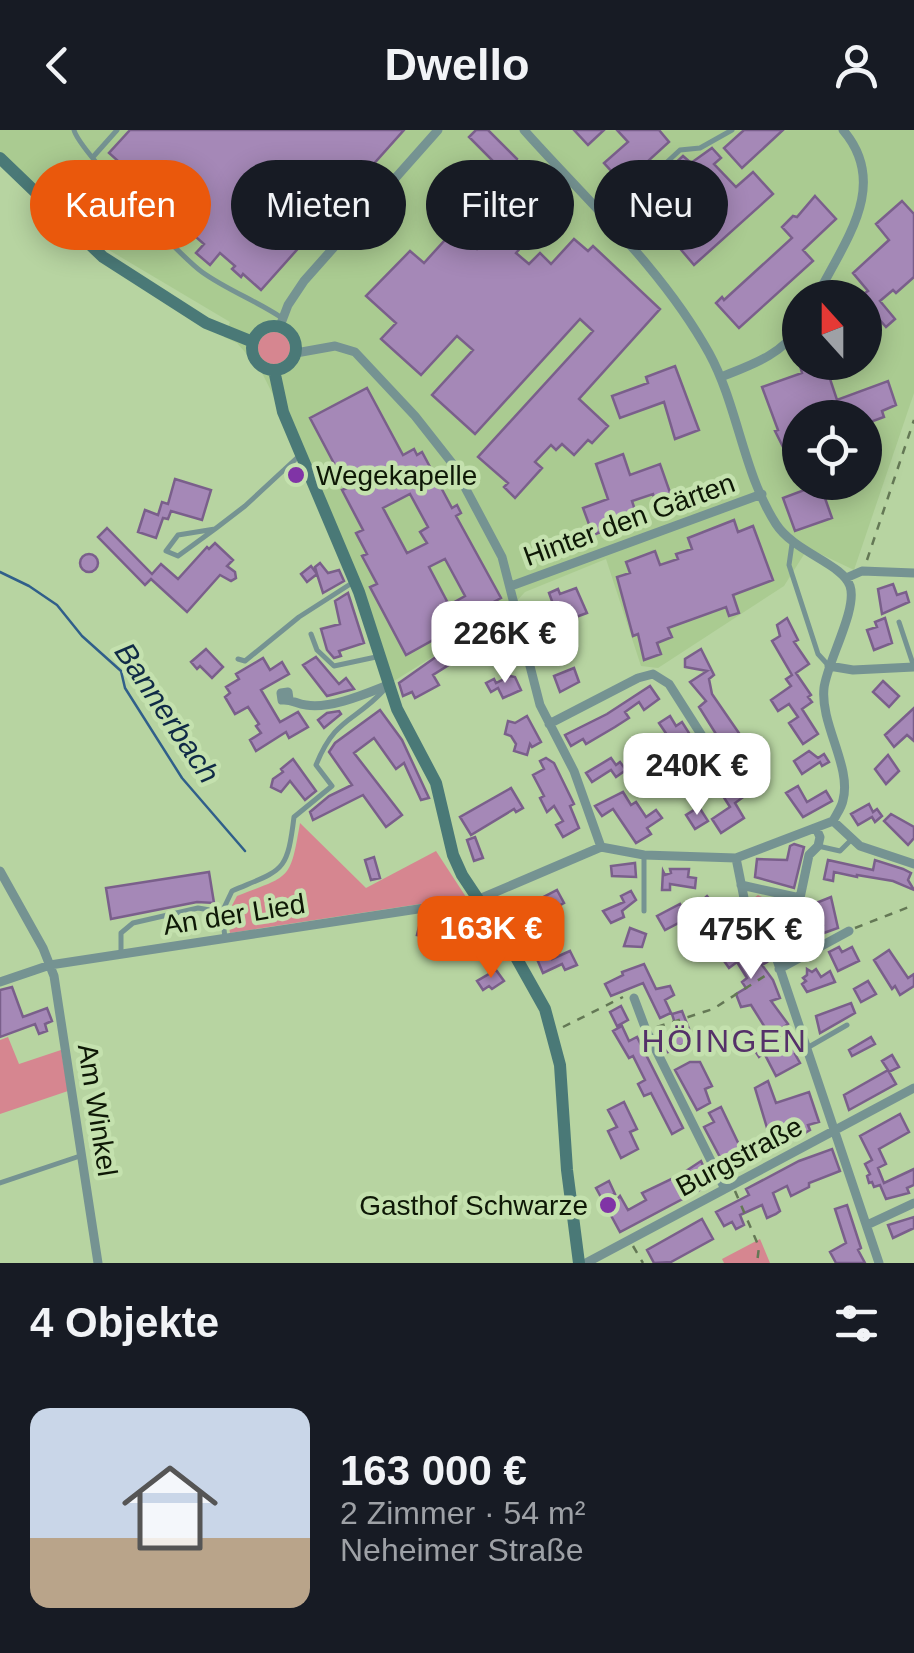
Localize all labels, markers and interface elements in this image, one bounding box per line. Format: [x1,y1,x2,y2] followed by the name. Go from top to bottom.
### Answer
[30,38,85,93] icon: back
[829,38,884,93] icon: person
[384,39,530,90] text: Dwello
[30,160,211,250] chip: Kaufen
[231,160,406,250] chip: Mieten
[426,160,574,250] chip: Filter
[594,160,728,250] chip: Neu
[782,280,882,380] north arrow
[782,280,882,500] map controls
[782,400,882,500] button: locate
[316,460,477,491] place label: Wegekapelle
[285,464,307,486] marker: Wegekapelle
[519,467,739,572] street label: Hinter den Gärten
[424,601,586,686] pin: 226K €
[453,615,557,651] text: 226K €
[108,636,226,789] water label: Bannerbach
[616,733,778,818] pin: 240K €
[645,747,749,783] text: 240K €
[161,888,307,941] street label: An der Lied
[410,896,572,981] pin: 163K €
[670,897,832,982] pin: 475K €
[439,910,543,946] text: 163K €
[699,911,803,947] text: 475K €
[642,1023,808,1059] district label: HÖINGEN
[72,1042,123,1179] street label: Am Winkel
[671,1110,808,1203] street label: Burgstraße
[359,1190,588,1221] place label: Gasthof Schwarze
[597,1194,619,1216] marker: Gasthof Schwarze
[829,1296,884,1351] icon: filters
[30,1299,219,1346] text: 4 Objekte
[340,1447,527,1494] text: 163 000 €
[110,1448,230,1568] icon: home
[340,1495,585,1531] text: 2 Zimmer · 54 m²
[340,1532,584,1568] text: Neheimer Straße

